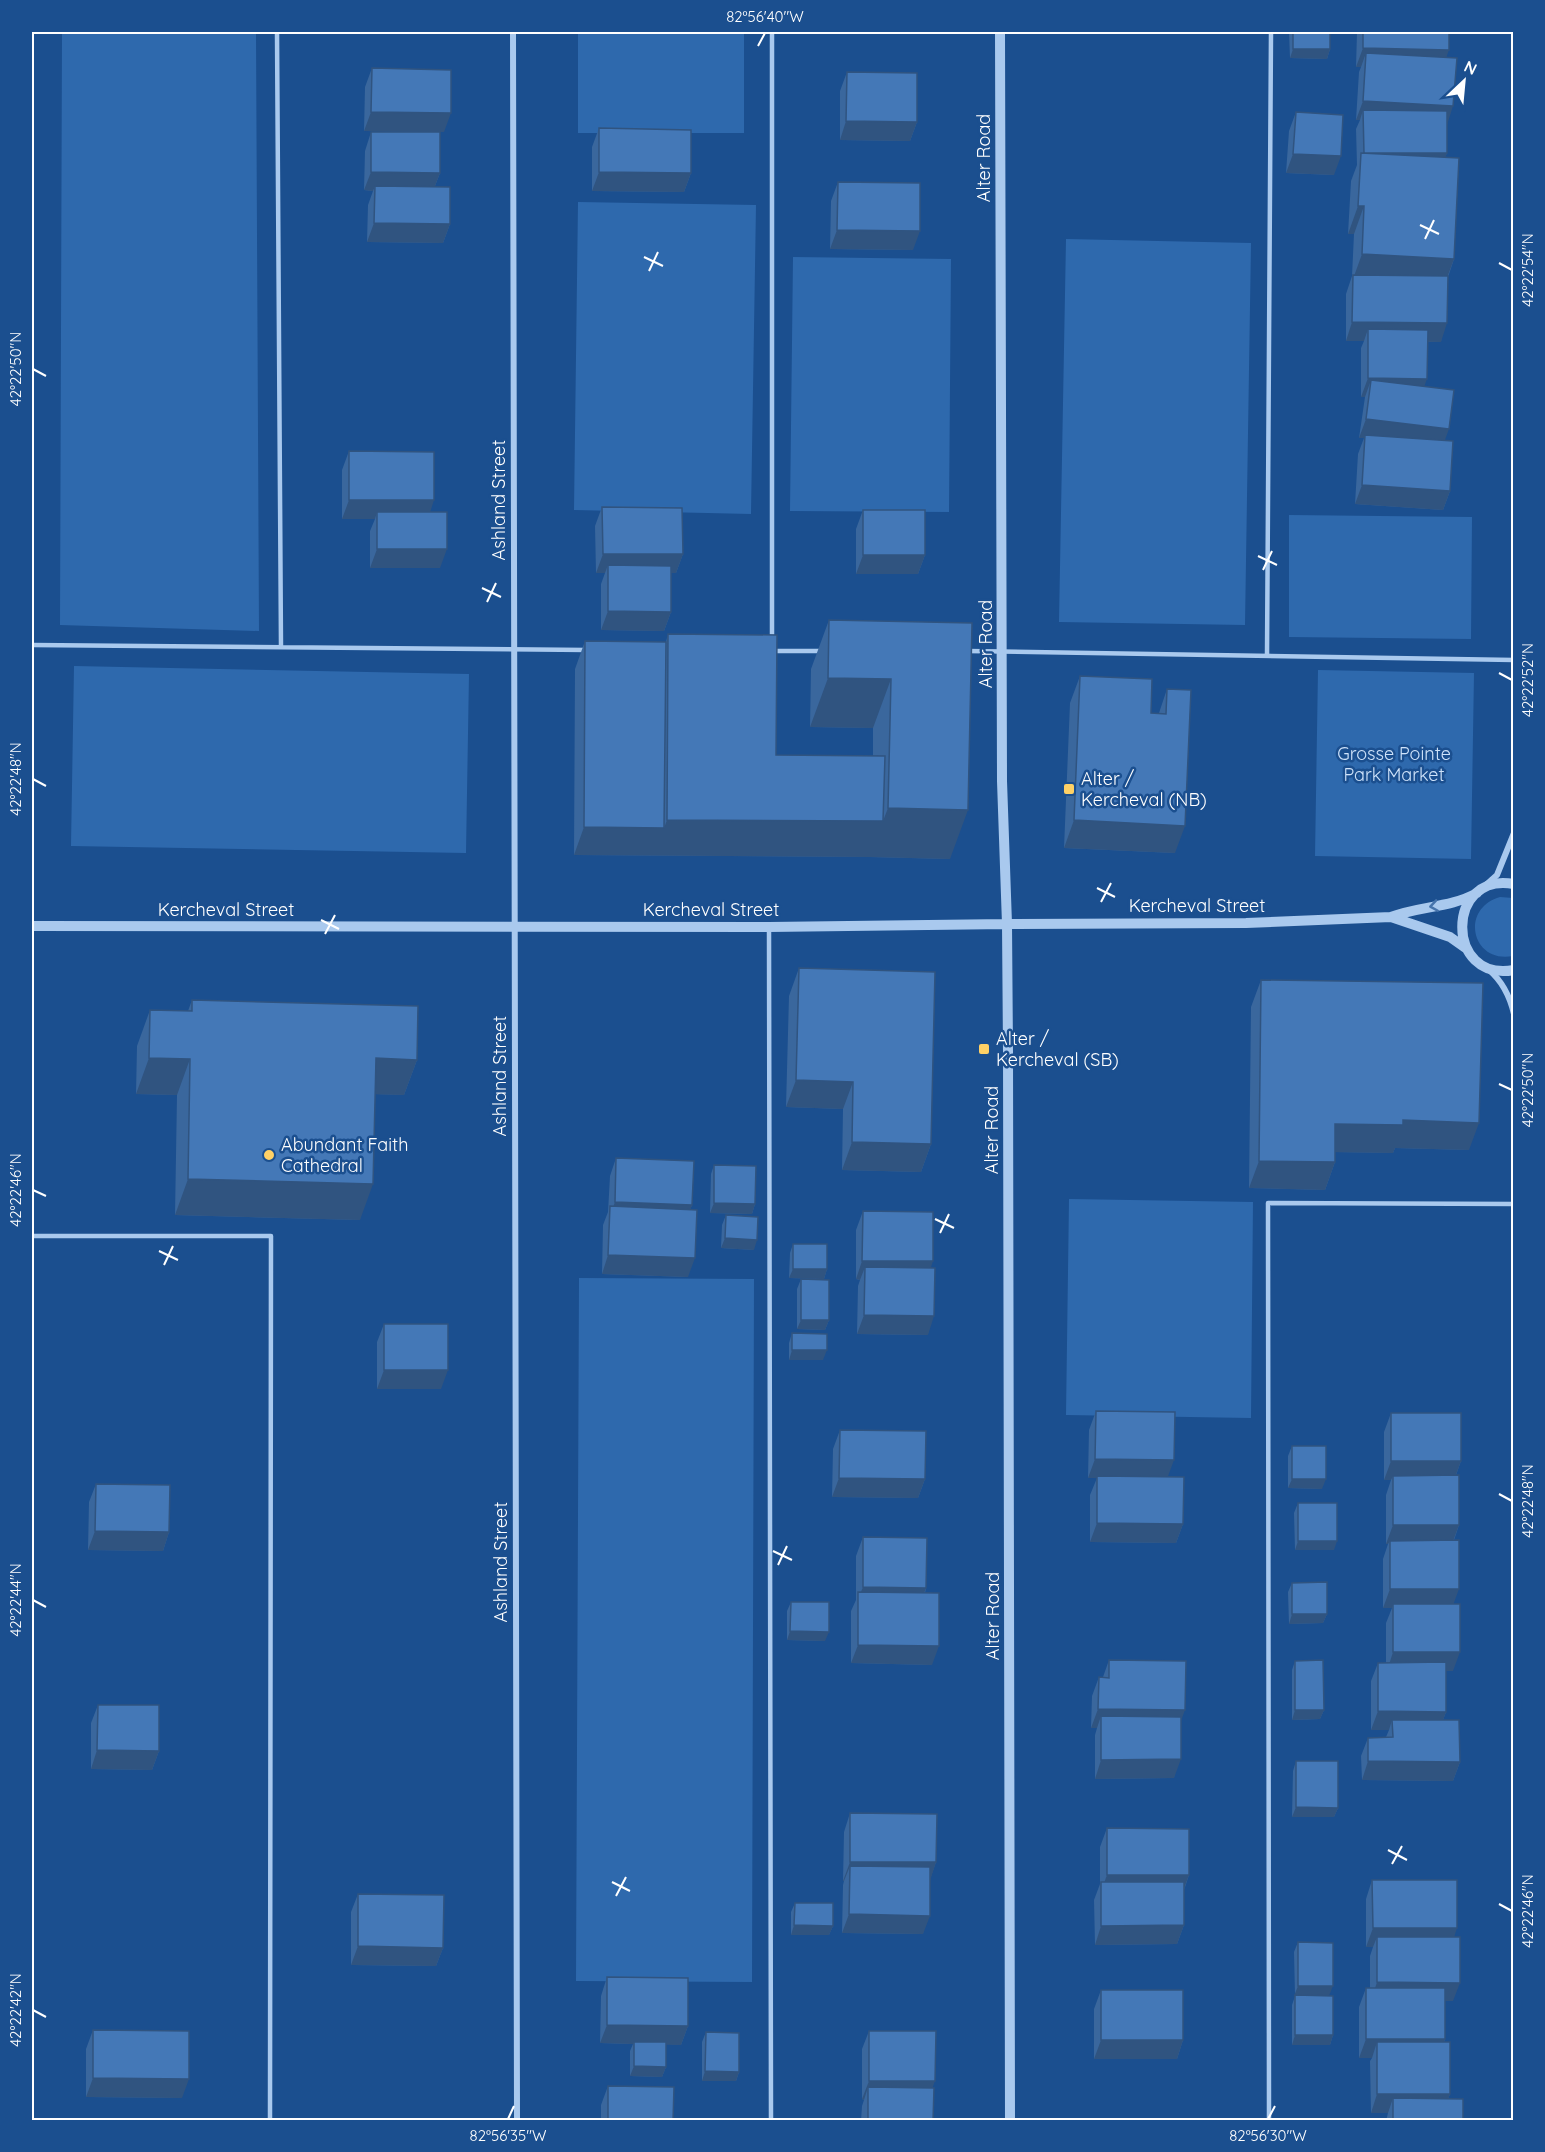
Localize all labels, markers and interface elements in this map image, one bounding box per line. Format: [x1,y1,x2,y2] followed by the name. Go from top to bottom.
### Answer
[726,7,804,26] text: 82°56'40"W
[1434,51,1494,111] north arrow
[1461,56,1480,79] text: N
[972,114,995,202] street label: Alter Road
[1518,233,1537,307] text: 42°22'54"N
[6,332,25,406] text: 42°22'50"N
[487,440,510,560] street label: Ashland Street
[974,600,997,688] street label: Alter Road
[1518,643,1537,717] text: 42°22'52"N
[6,742,25,816] text: 42°22'48"N
[1337,742,1451,786] park label: Grosse Pointe Park Market
[1081,767,1207,811] place label: Alter / Kercheval (NB)
[1062,782,1076,796] marker: Alter / Kercheval (NB)
[1129,894,1265,917] street label: Kercheval Street
[158,898,294,921] street label: Kercheval Street
[643,898,779,921] street label: Kercheval Street
[1430,900,1439,912] one-way arrow
[488,1016,511,1136] street label: Ashland Street
[996,1027,1119,1071] place label: Alter / Kercheval (SB)
[977,1042,991,1056] marker: Alter / Kercheval (SB)
[1518,1053,1537,1127] text: 42°22'50"N
[980,1086,1003,1174] street label: Alter Road
[281,1133,408,1177] place label: Abundant Faith Cathedral
[262,1148,276,1162] marker: Abundant Faith Cathedral
[6,1153,25,1227] text: 42°22'46"N
[1518,1464,1537,1538] text: 42°22'48"N
[489,1502,512,1622] street label: Ashland Street
[6,1563,25,1637] text: 42°22'44"N
[981,1572,1004,1660] street label: Alter Road
[1518,1874,1537,1948] text: 42°22'46"N
[6,1973,25,2047] text: 42°22'42"N
[470,2126,547,2145] text: 82°56'35"W
[1229,2126,1307,2145] text: 82°56'30"W

